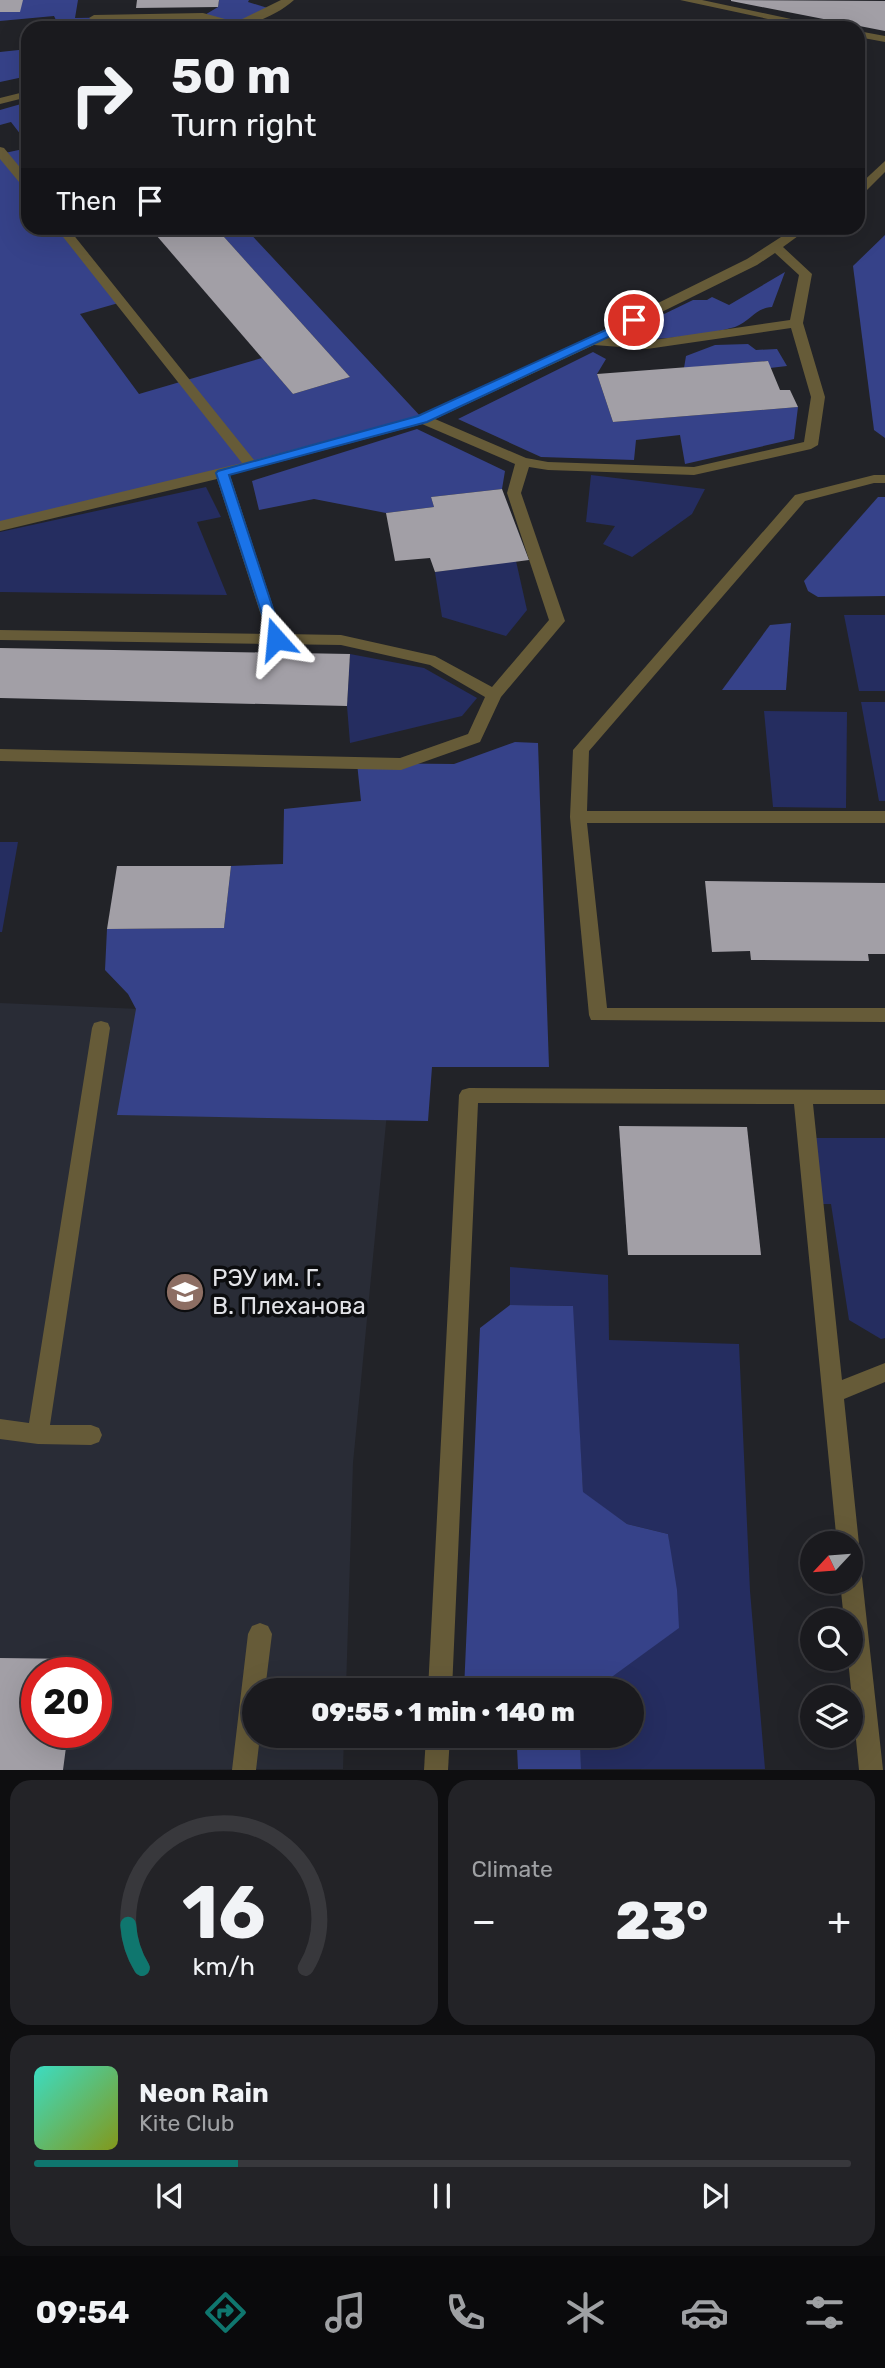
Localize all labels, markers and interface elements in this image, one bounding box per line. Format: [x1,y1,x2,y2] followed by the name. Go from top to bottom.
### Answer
[171,47,291,105] text: 50 m
[56,49,147,140] icon: right
[171,106,316,144] text: Turn right
[131,182,169,220] icon: arrive
[56,186,117,217] text: Then
[604,290,664,350] pin
[615,301,653,339] icon: arrive
[239,602,313,676] position arrow
[212,1264,366,1320] place label: РЭУ им. Г. В. Плеханова
[164,1271,206,1313] school or university icon: РЭУ им. Г. В. Плеханова
[800,1531,863,1594] north arrow
[800,1531,863,1748] map controls
[800,1608,863,1671] button: search
[21,1657,112,1748] speed limit sign: 20
[800,1685,863,1748] button: layers
[311,1697,575,1728] text: 09:55 · 1 min · 140 m
[472,1855,553,1883] text: Climate
[182,1871,266,1957] text: 16
[615,1890,708,1952] text: 23°
[472,1898,496,1944] text: −
[827,1898,851,1944] text: +
[193,1952,255,1981] text: km/h
[139,2078,269,2109] text: Neon Rain
[139,2109,234,2137] text: Kite Club
[151,2177,189,2215] icon: previous
[423,2177,461,2215] icon: pause
[696,2177,734,2215] icon: next
[201,2288,250,2337] icon: directions
[321,2288,370,2337] icon: music
[441,2288,490,2337] icon: phone
[561,2288,610,2337] icon: climate
[680,2288,729,2337] icon: car
[800,2288,849,2337] icon: filters
[35,2293,130,2331] text: 09:54

